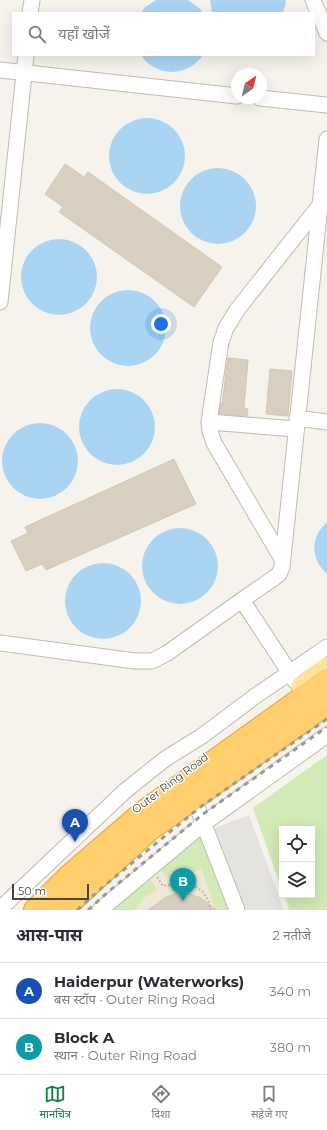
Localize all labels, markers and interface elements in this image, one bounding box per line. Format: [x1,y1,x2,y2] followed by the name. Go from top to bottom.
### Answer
[12,12,315,56] search box
[26,23,48,45] icon: search
[58,24,110,43] text: यहाँ खोजें
[231,68,267,104] north arrow
[151,314,171,334] your location
[129,750,211,816] street label: Outer Ring Road
[62,809,88,842] pin: A
[279,826,315,898] map controls
[279,826,315,862] button: locate
[279,862,315,898] button: layers
[170,868,196,901] pin: B
[12,882,89,901] scale bar
[18,884,46,898] text: 50 m
[16,925,83,945] text: आस-पास
[273,927,311,943] text: 2 नतीजे
[54,972,244,991] text: Haiderpur (Waterworks)
[24,983,34,999] text: A
[269,983,311,999] text: 340 m
[54,991,215,1007] text: बस स्टॉप · Outer Ring Road
[54,1028,114,1047] text: Block A
[24,1039,34,1055] text: B
[270,1039,311,1055] text: 380 m
[54,1047,197,1063] text: स्थान · Outer Ring Road
[39,1083,71,1122] tab: मानचित्र
[150,1083,172,1122] tab: दिशा
[251,1083,287,1122] tab: सहेजे गए

